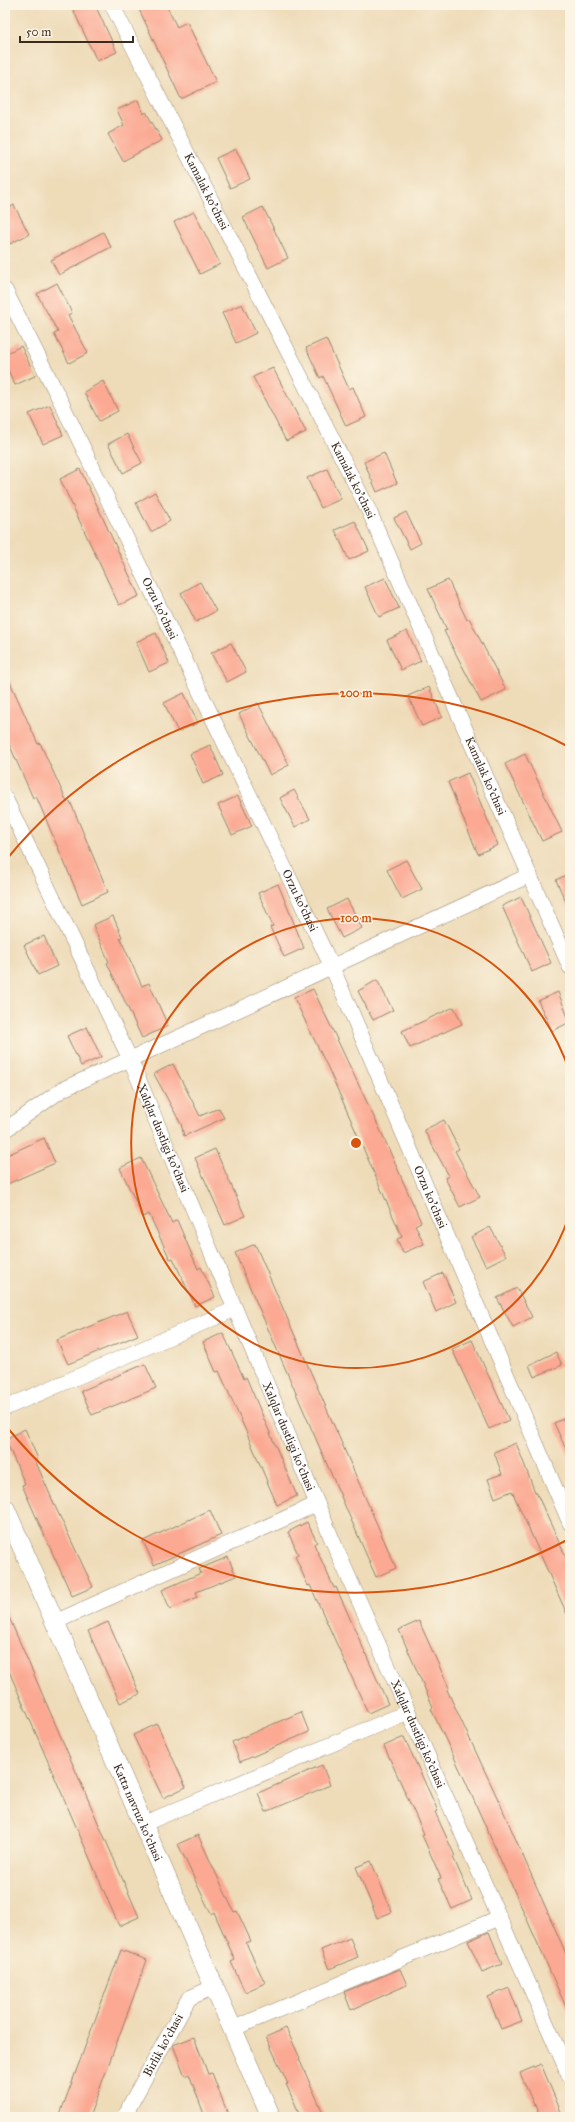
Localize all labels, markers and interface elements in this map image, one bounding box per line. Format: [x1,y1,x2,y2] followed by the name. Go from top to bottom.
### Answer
[20,18,133,44] scale bar
[26,25,51,39] text: 50 m
[181,151,232,233] street label: Kamalak ko'chasi
[328,440,379,521] street label: Kamalak ko'chasi
[139,575,181,642] street label: Orzu ko'chasi
[340,686,373,700] text: 200 m
[462,735,509,818] street label: Kamalak ko'chasi
[279,867,321,934] street label: Orzu ko'chasi
[340,911,373,925] text: 100 m
[134,1081,193,1195] street label: Xalqlar dustligi ko'chasi
[349,1136,363,1150] centre of rings
[411,1163,450,1231] street label: Orzu ko'chasi
[260,1380,318,1494] street label: Xalqlar dustligi ko'chasi
[388,1678,448,1791] street label: Xalqlar dustligi ko'chasi
[110,1761,166,1864] street label: Katta navruz ko'chasi
[140,2011,186,2079] street label: Birlik ko'chasi

